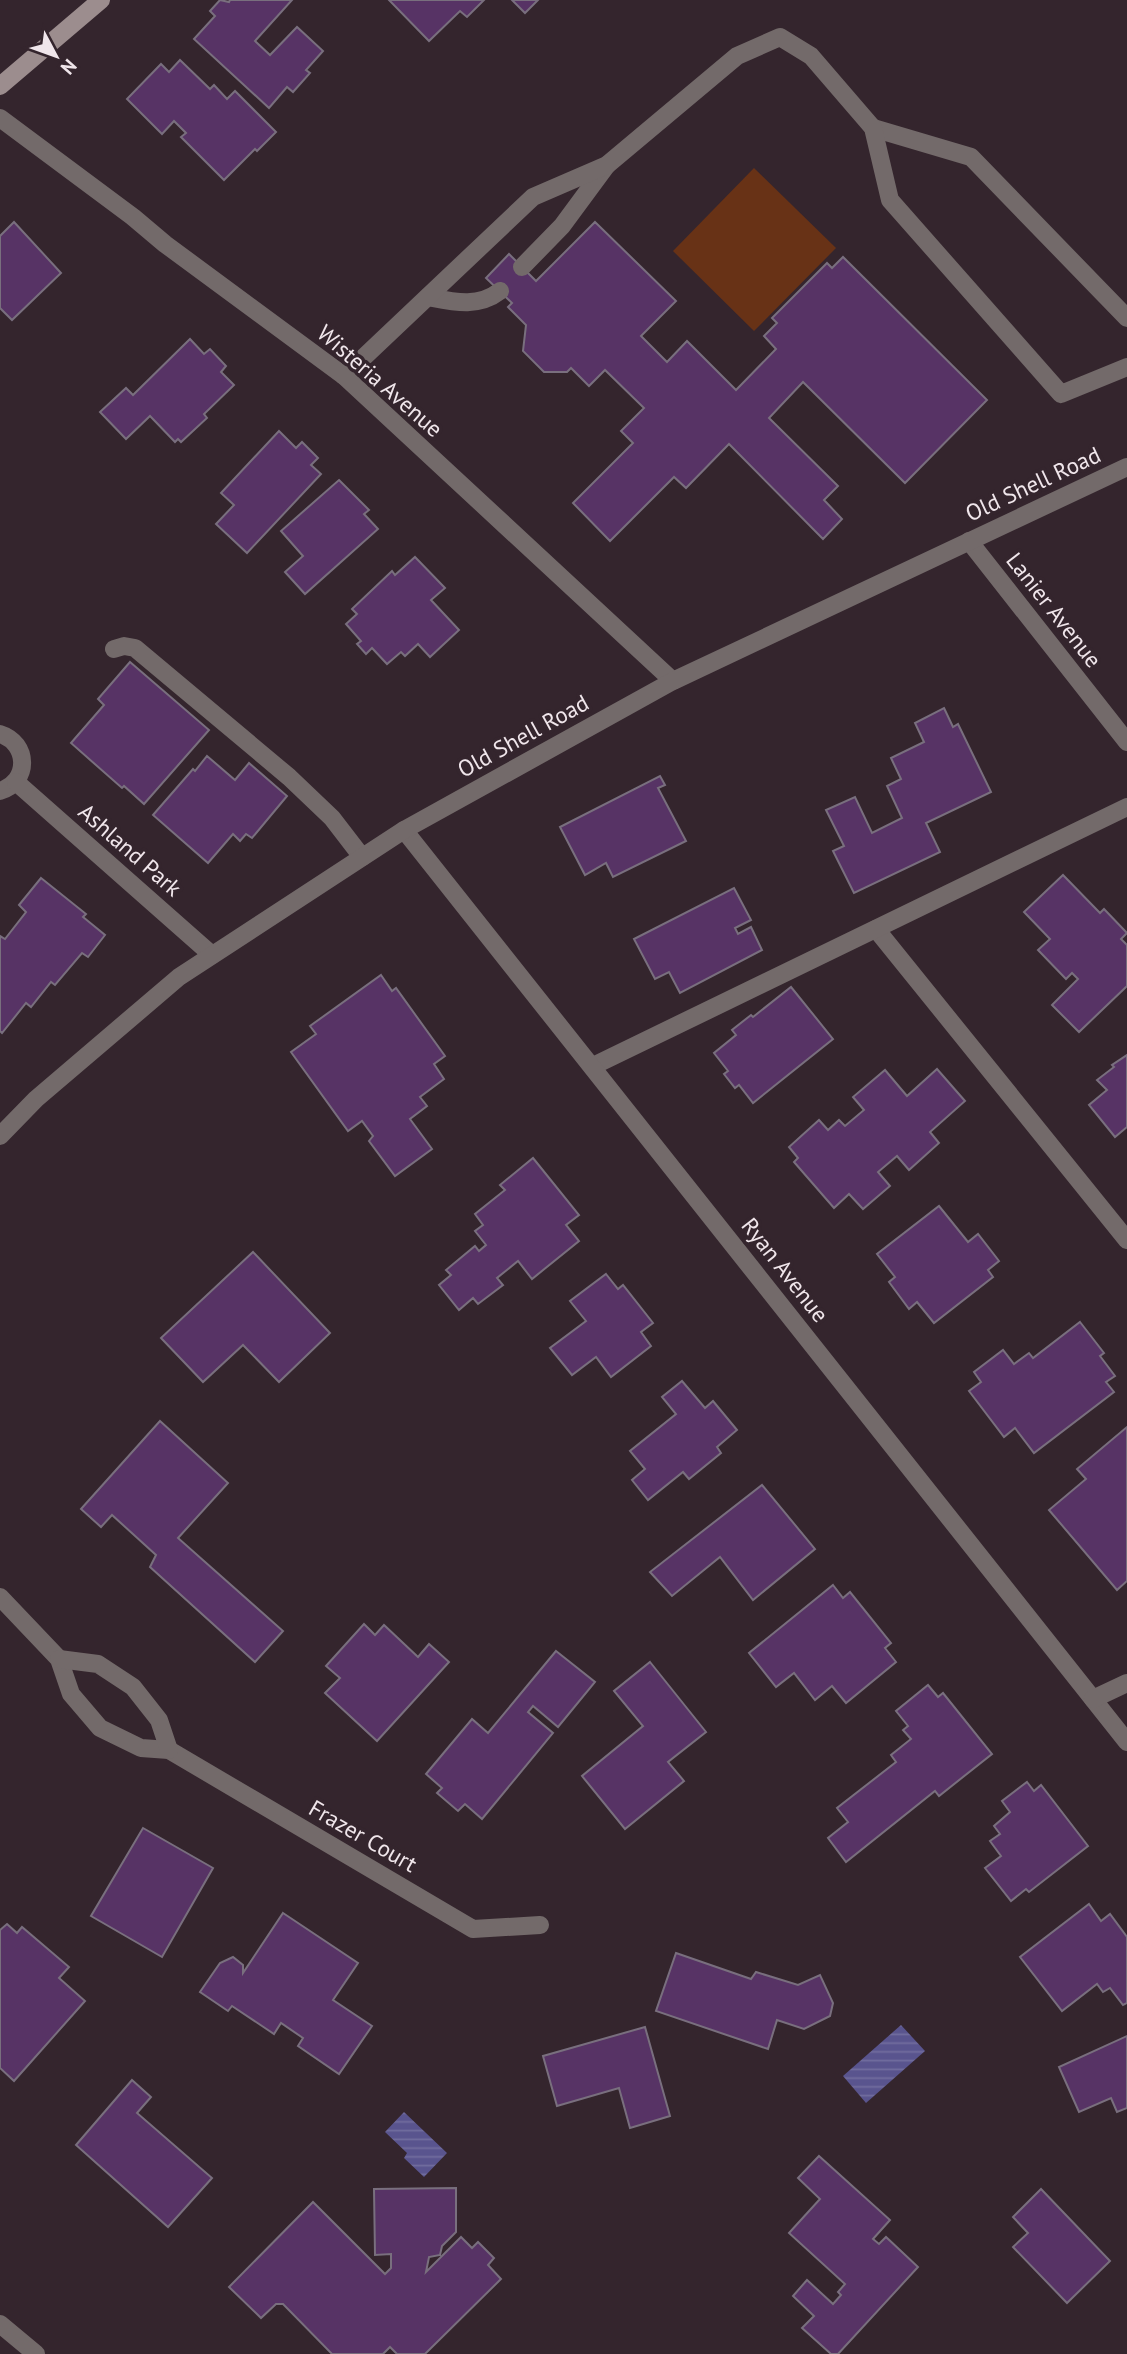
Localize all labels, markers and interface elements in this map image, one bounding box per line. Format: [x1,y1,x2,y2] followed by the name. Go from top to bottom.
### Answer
[21,21,91,91] north arrow
[56,55,82,80] text: N
[312,318,449,443] street label: Wisteria Avenue
[961,440,1105,527] street label: Old Shell Road
[1000,546,1108,673] street label: Lanier Avenue
[452,688,594,784] street label: Old Shell Road
[73,797,188,902] street label: Ashland Park
[736,1212,835,1328] street label: Ryan Avenue
[304,1793,423,1878] street label: Frazer Court

